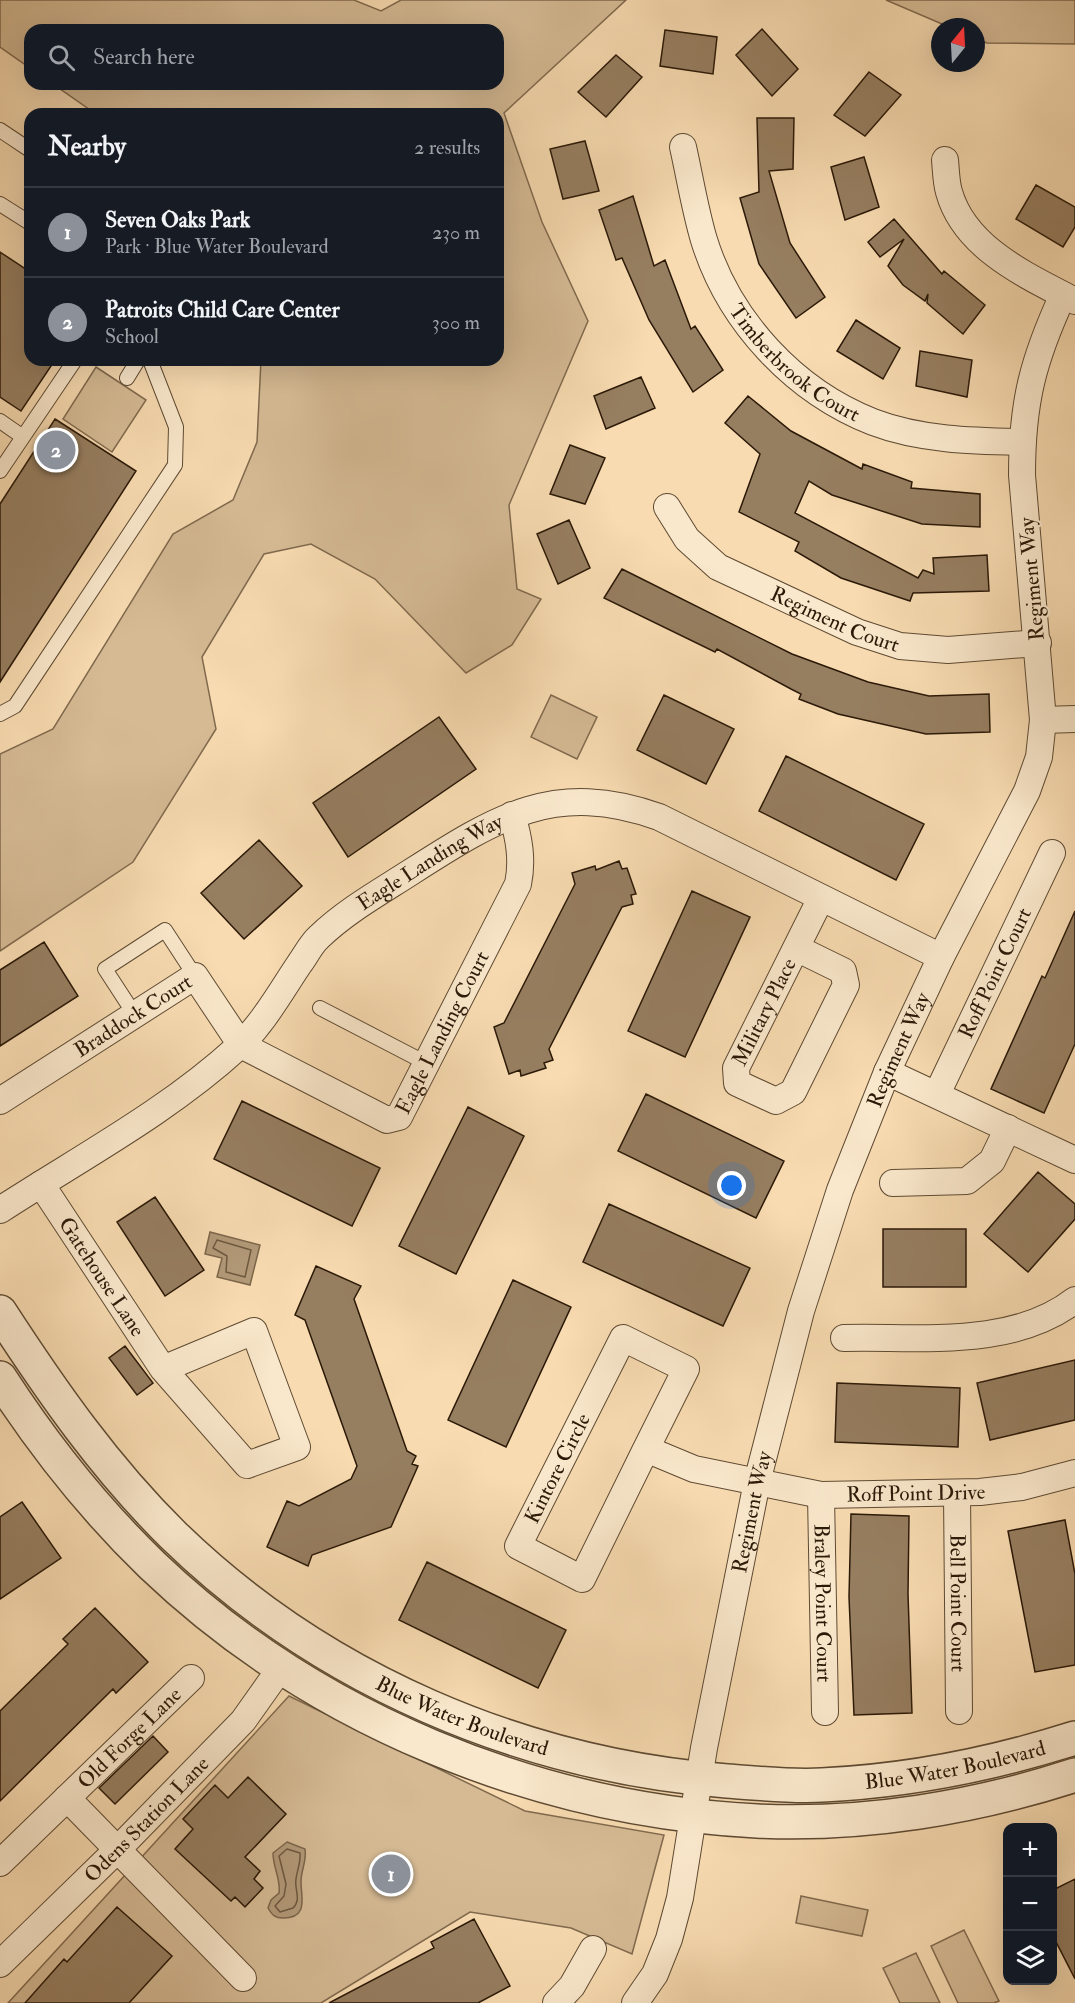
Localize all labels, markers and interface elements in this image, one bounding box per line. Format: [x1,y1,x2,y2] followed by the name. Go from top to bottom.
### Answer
[931,18,985,72] north arrow
[24,24,504,90] search box
[45,41,78,74] icon: search
[93,43,195,71] text: Search here
[48,131,126,163] text: Nearby
[414,135,480,160] text: 2 results
[105,206,250,234] text: Seven Oaks Park
[64,220,71,245] text: 1
[432,220,480,245] text: 230 m
[105,234,328,259] text: Park · Blue Water Boulevard
[105,296,340,324] text: Patroits Child Care Center
[723,298,864,428] street label: Timberbrook Court
[62,310,73,335] text: 2
[432,310,480,335] text: 300 m
[105,324,159,349] text: School
[36,428,76,472] pin: 2
[1013,515,1051,642] street label: Regiment Way
[766,580,903,658] street label: Regiment Court
[352,807,508,916] street label: Eagle Landing Way
[952,903,1037,1043] street label: Roff Point Court
[389,946,495,1119] street label: Eagle Landing Court
[726,953,802,1070] street label: Military Place
[69,968,197,1064] street label: Braddock Court
[861,987,936,1111] street label: Regiment Way
[717,1171,746,1200] your location
[53,1212,151,1342] street label: Gatehouse Lane
[518,1408,596,1528] street label: Kintore Circle
[726,1448,778,1575] street label: Regiment Way
[846,1478,987,1508] street label: Roff Point Drive
[808,1524,838,1683] street label: Braley Point Court
[944,1534,972,1672] street label: Bell Point Court
[371,1670,552,1762] street label: Blue Water Boulevard
[72,1681,187,1794] street label: Old Forge Lane
[863,1734,1049,1795] street label: Blue Water Boulevard
[78,1750,215,1888] street label: Odens Station Lane
[1003,1823,1057,1985] map controls
[1003,1823,1057,1877] button: +
[372,1852,410,1896] pin: 1
[1003,1877,1057,1931] button: −
[1003,1931,1057,1985] button: layers

